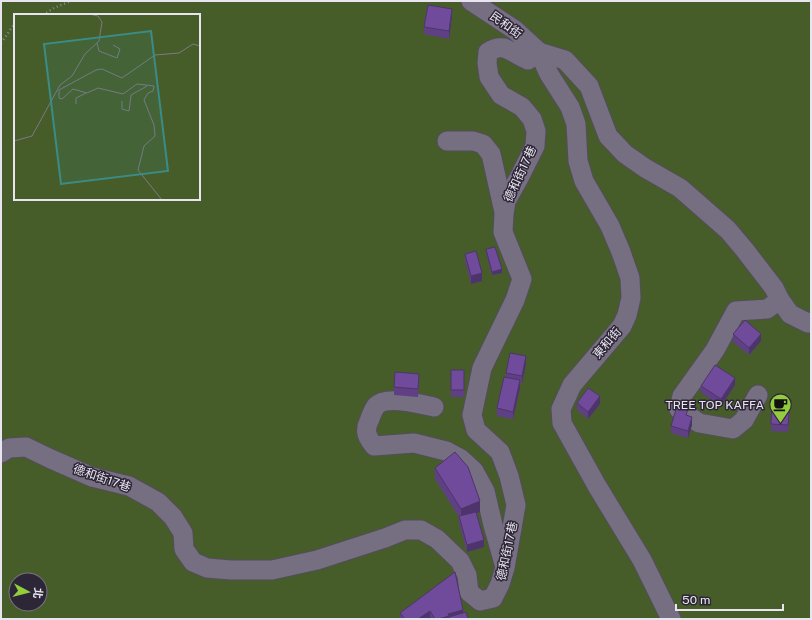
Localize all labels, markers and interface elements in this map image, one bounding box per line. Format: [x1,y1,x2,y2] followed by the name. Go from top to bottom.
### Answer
[487,9,525,41] street label: 民和街
[14,14,200,200] inset map
[501,144,539,204] street label: 德和街17巷
[590,325,624,361] street label: 東和街
[767,392,793,425] cafe icon: TREE TOP KAFFA
[666,398,764,412] place label: TREE TOP KAFFA
[71,462,133,494] street label: 德和街17巷
[494,520,520,582] street label: 德和街17巷
[8,572,48,612] north arrow
[676,586,783,612] scale bar
[31,587,45,599] text: 北
[682,593,710,607] text: 50 m

